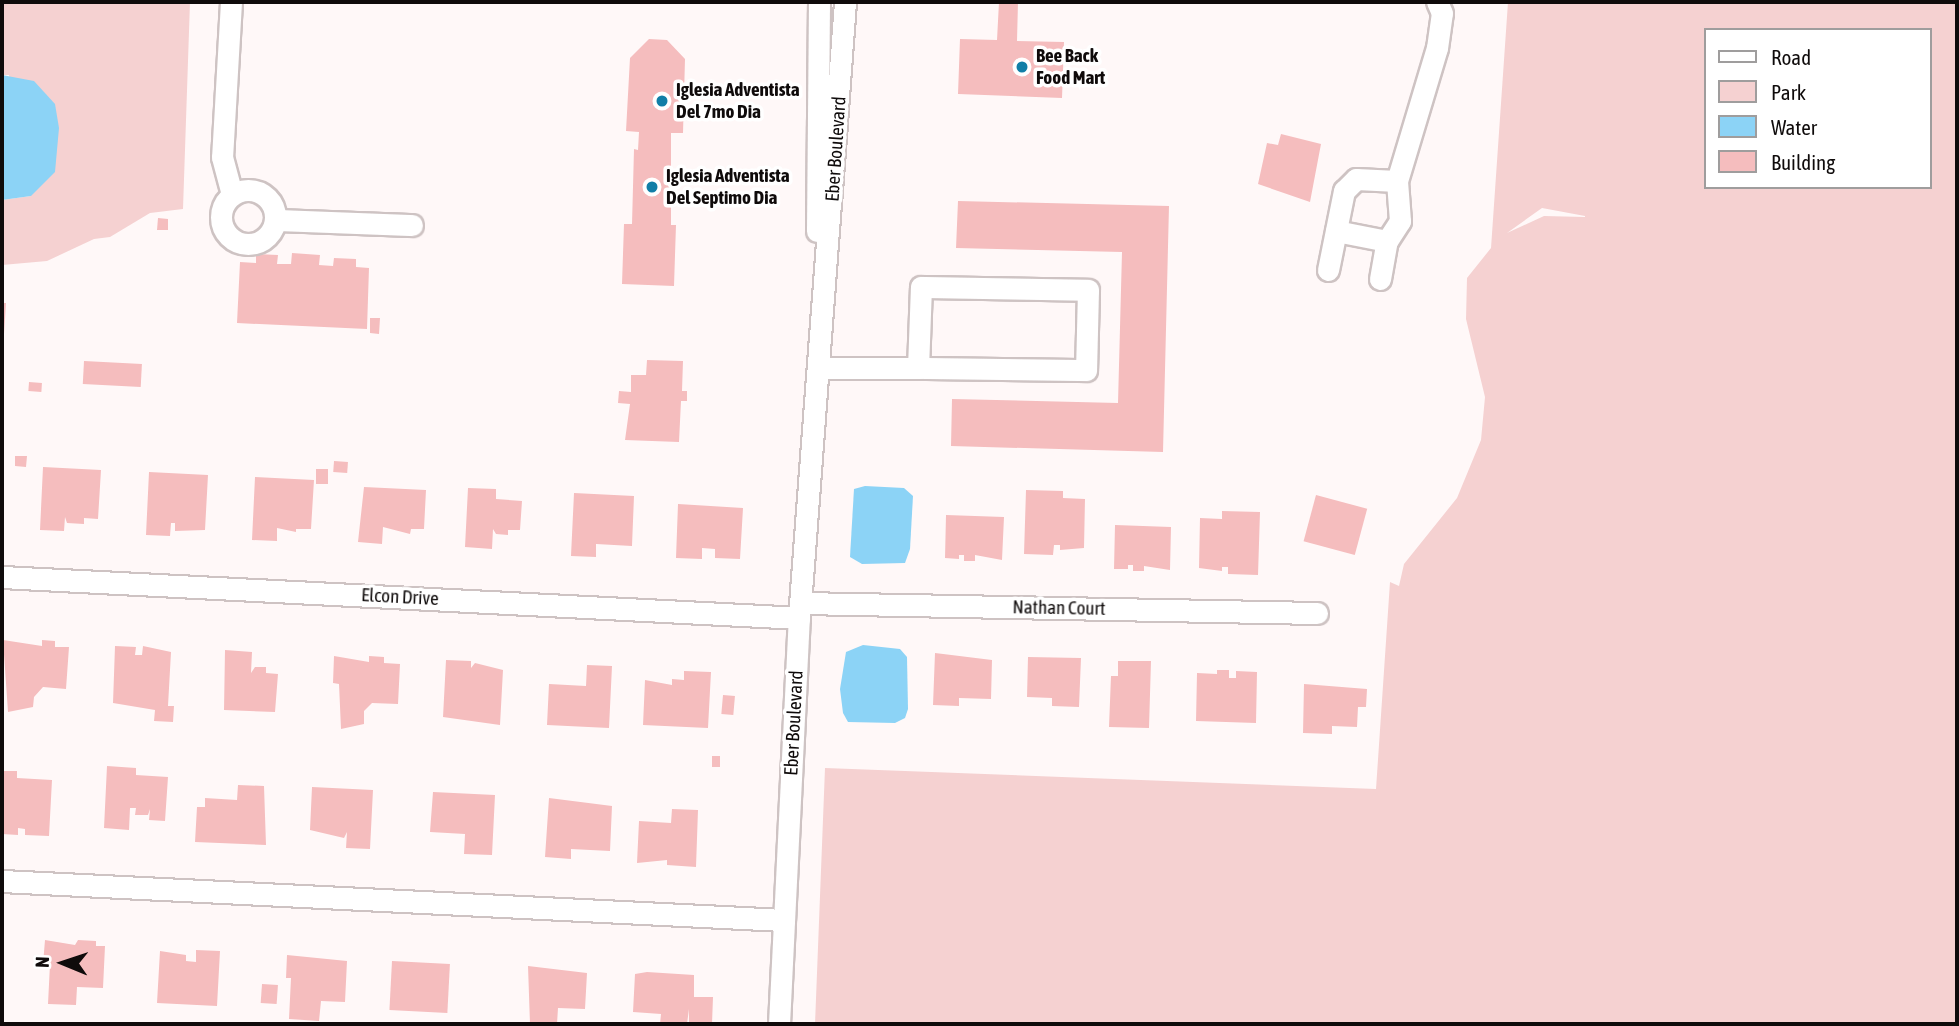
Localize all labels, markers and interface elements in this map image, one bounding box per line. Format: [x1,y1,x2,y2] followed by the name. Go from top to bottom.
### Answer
[1703,28,1931,189] legend
[1036,45,1105,89] place label: Bee Back Food Mart
[1771,45,1811,69] text: Road
[1014,59,1030,75] marker: Bee Back Food Mart
[676,79,800,123] place label: Iglesia Adventista Del 7mo Dia
[1771,80,1806,104] text: Park
[654,93,670,109] marker: Iglesia Adventista Del 7mo Dia
[821,96,851,202] street label: Eber Boulevard
[1771,115,1817,139] text: Water
[1771,150,1835,174] text: Building
[666,165,790,209] place label: Iglesia Adventista Del Septimo Dia
[644,179,660,195] marker: Iglesia Adventista Del Septimo Dia
[361,584,439,610] street label: Elcon Drive
[1012,596,1106,620] street label: Nathan Court
[780,670,808,776] street label: Eber Boulevard
[28,928,98,998] north arrow
[31,956,53,968] text: N

